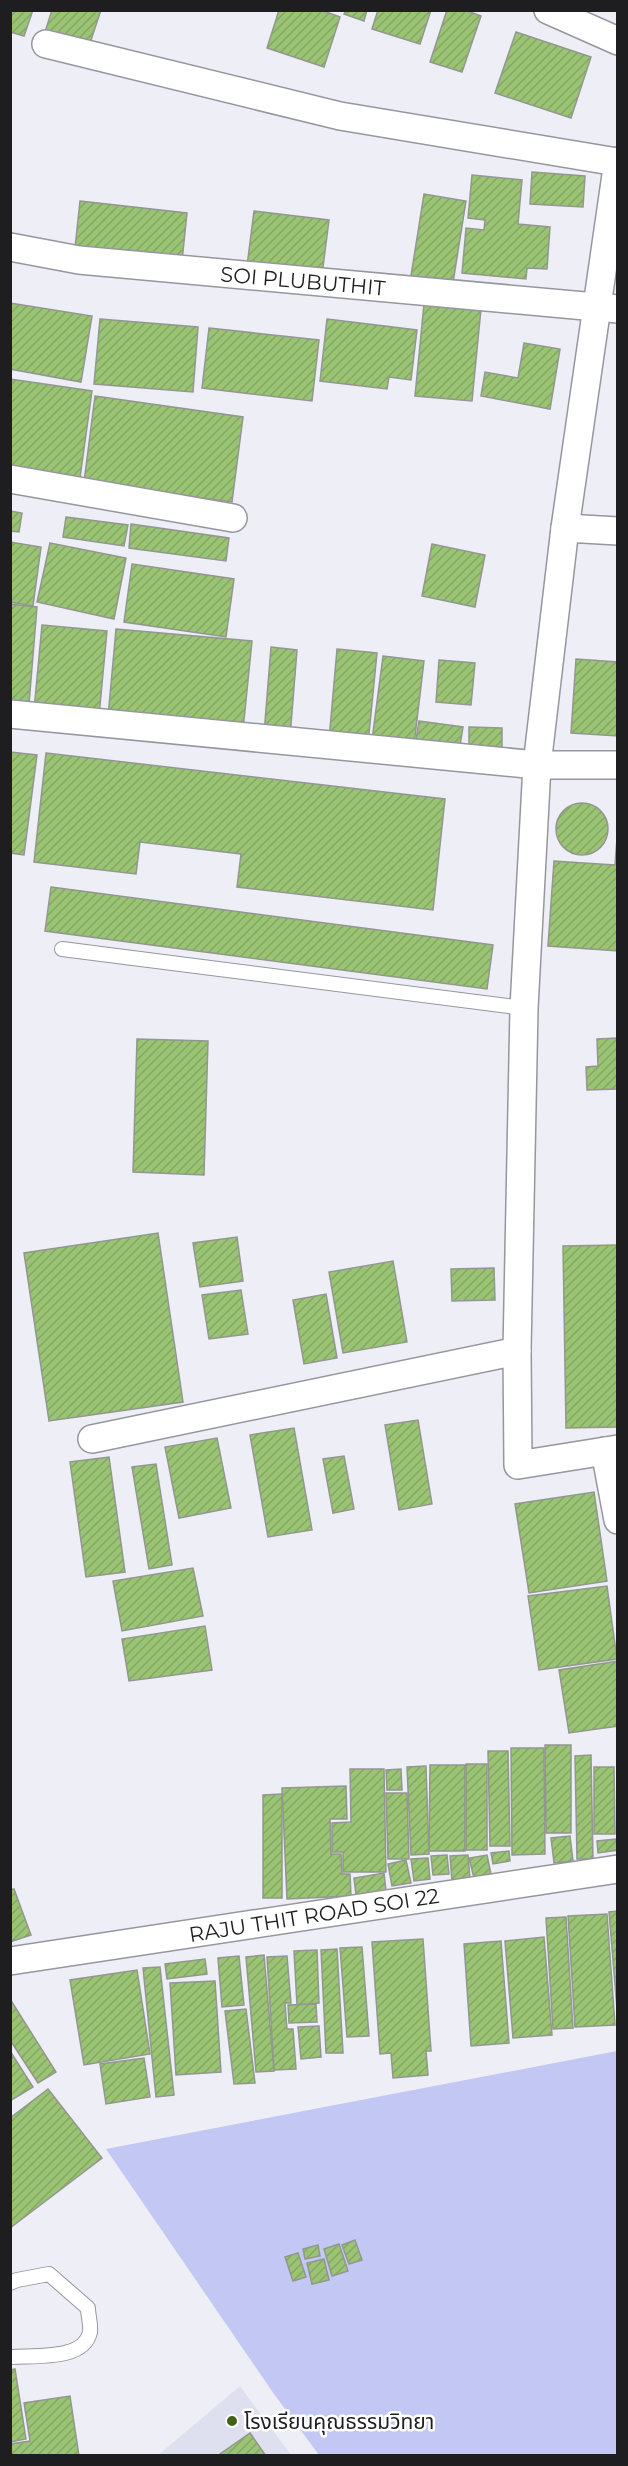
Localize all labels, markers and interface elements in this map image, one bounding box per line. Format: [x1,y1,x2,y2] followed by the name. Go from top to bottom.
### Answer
[219,261,387,301] street label: SOI PLUBUTHIT
[187,1883,441,1947] street label: RAJU THIT ROAD SOI 22
[244,2409,434,2435] place label: โรงเรียนคุณธรรมวิทยา
[225,2414,239,2428] marker: โรงเรียนคุณธรรมวิทยา

